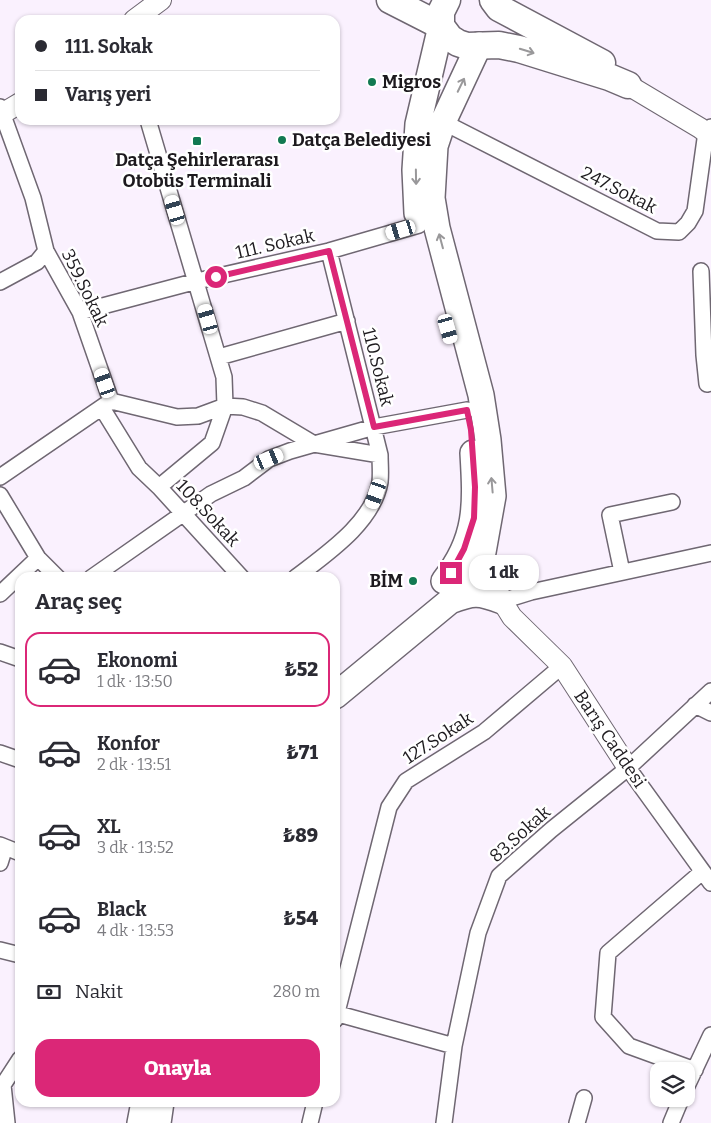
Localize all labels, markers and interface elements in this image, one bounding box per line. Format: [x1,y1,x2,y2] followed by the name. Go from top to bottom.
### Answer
[65,35,153,58] text: 111. Sokak
[519,47,535,57] one-way arrow
[382,71,441,93] place label: Migros
[366,76,378,88] marker: Migros
[457,78,466,93] one-way arrow
[65,83,151,106] text: Varış yeri
[292,129,431,151] place label: Datça Belediyesi
[276,134,288,146] marker: Datça Belediyesi
[191,135,203,147] marker: Datça Şehirlerarası Otobüs Terminali
[115,149,279,192] place label: Datça Şehirlerarası Otobüs Terminali
[577,162,661,219] street label: 247.Sokak
[411,168,421,184] one-way arrow
[163,193,186,227] car
[384,218,417,242] car
[234,224,317,264] street label: 111. Sokak
[435,234,445,250] one-way arrow
[57,246,114,331] street label: 359.Sokak
[205,266,227,288] route start
[196,303,219,335] car
[436,313,459,345] car
[358,326,398,409] street label: 110.Sokak
[93,366,116,400] car
[252,446,285,472] car
[172,475,245,552] street label: 108.Sokak
[364,477,387,511] car
[488,478,497,494] one-way arrow
[468,556,538,590] callout: 1 dk
[440,562,462,584] route end
[489,563,519,582] text: 1 dk
[370,570,403,592] place label: BİM
[407,575,419,587] marker: BİM
[35,588,122,615] text: Araç seç
[37,647,82,692] icon: car
[97,649,178,672] text: Ekonomi
[284,658,318,681] text: ₺52
[97,672,173,691] text: 1 dk · 13:50
[569,686,651,792] street label: Barış Caddesi
[399,707,478,769] street label: 127.Sokak
[37,730,82,775] icon: car
[97,732,160,755] text: Konfor
[286,741,318,764] text: ₺71
[97,755,171,774] text: 2 dk · 13:51
[485,800,556,867] street label: 83.Sokak
[37,813,82,858] icon: car
[97,815,121,838] text: XL
[283,824,318,847] text: ₺89
[97,838,174,857] text: 3 dk · 13:52
[37,896,82,941] icon: car
[97,898,147,921] text: Black
[283,907,318,930] text: ₺54
[97,921,174,940] text: 4 dk · 13:53
[35,978,63,1006] icon: cash
[75,980,123,1003] text: Nakit
[273,982,320,1001] text: 280 m
[35,1039,320,1097] button: Onayla
[650,1062,695,1107] map controls
[650,1062,695,1107] button: layers

